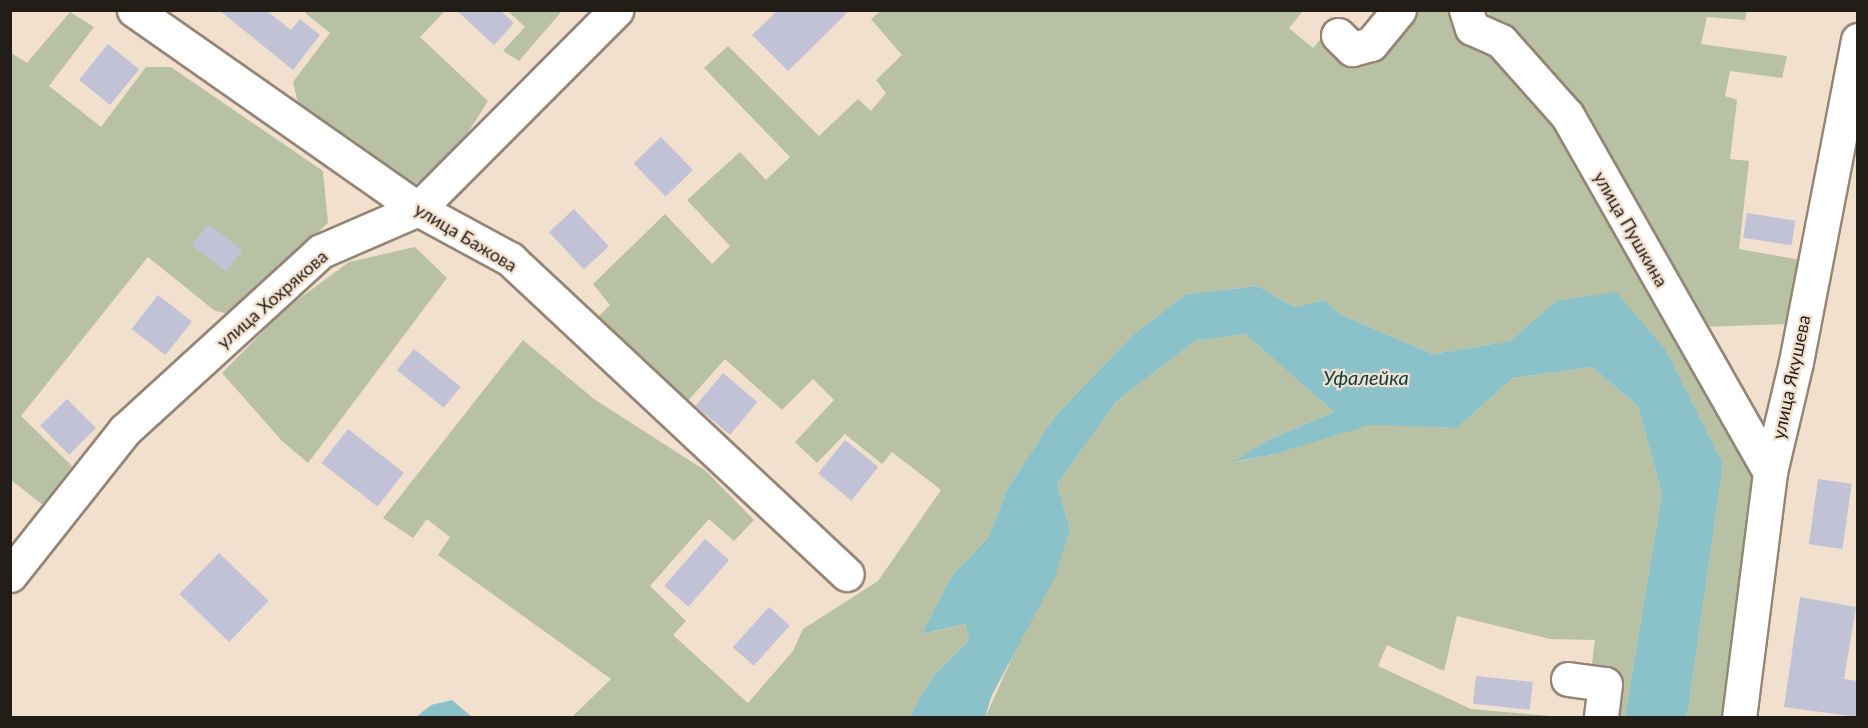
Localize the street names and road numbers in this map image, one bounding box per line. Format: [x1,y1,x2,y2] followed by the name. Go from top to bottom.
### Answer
[1589,167,1673,291] street label: улица Пушкина
[411,198,521,276] street label: улица Бажова
[212,245,332,353] street label: улица Хохрякова
[1767,313,1815,441] street label: улица Якушева

